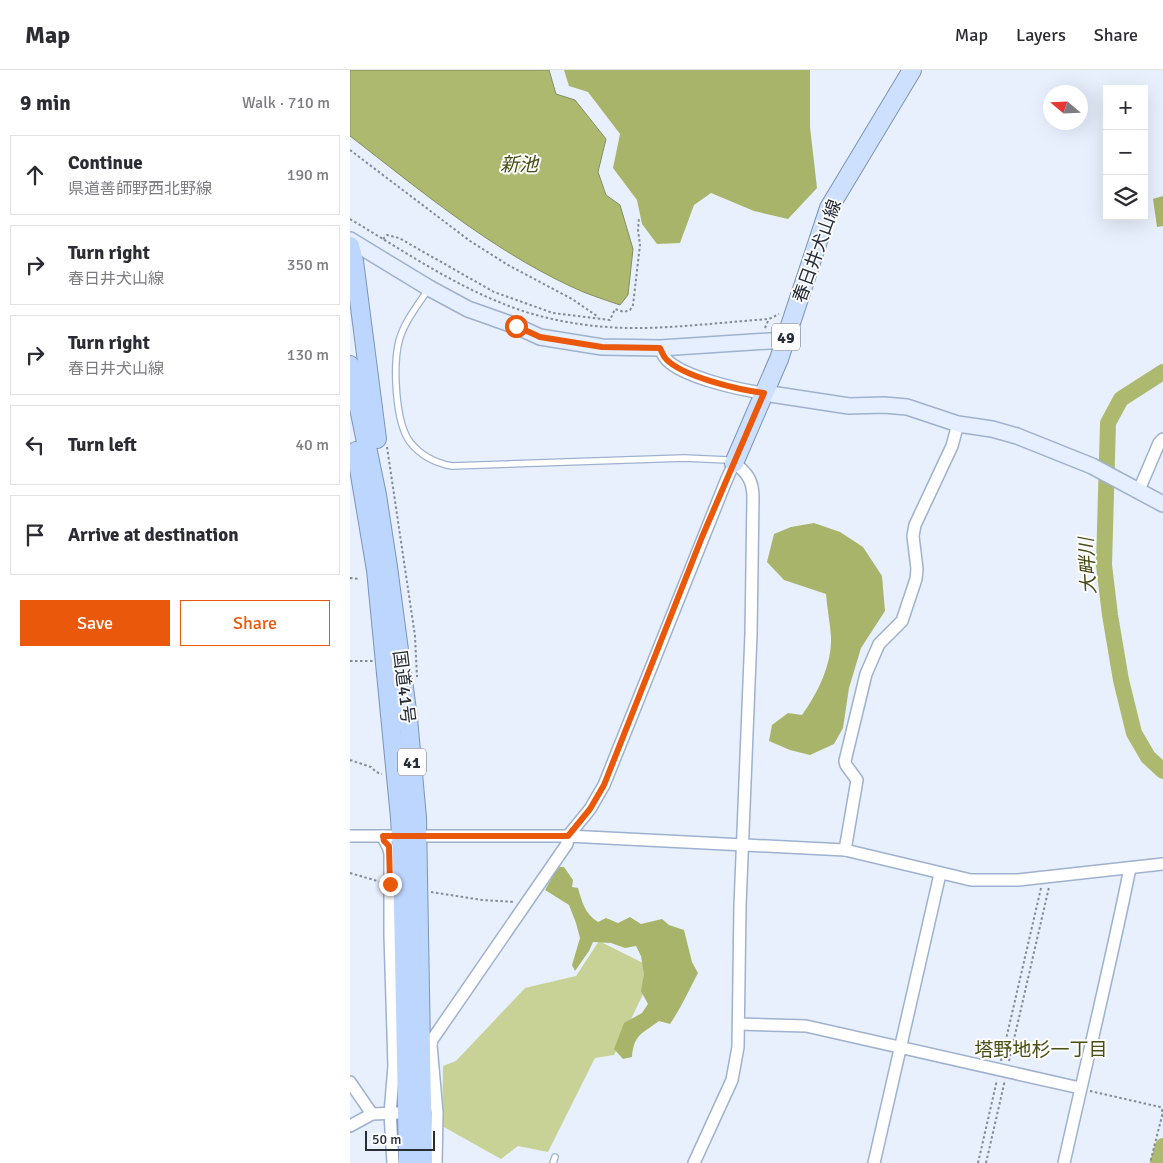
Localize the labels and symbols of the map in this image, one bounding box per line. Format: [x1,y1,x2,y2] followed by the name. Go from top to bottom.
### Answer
[1043,85,1088,130] north arrow
[500,153,540,177] water label: 新池
[788,196,846,306] street label: 春日井犬山線
[505,315,528,338] route start
[772,323,800,350] road number: 49
[1074,535,1101,595] water label: 大畔川
[389,649,419,725] street label: 国道41号
[398,749,426,776] road number: 41
[379,873,402,896] route end
[974,1038,1108,1062] district label: 塔野地杉一丁目
[365,1128,435,1151] scale bar

